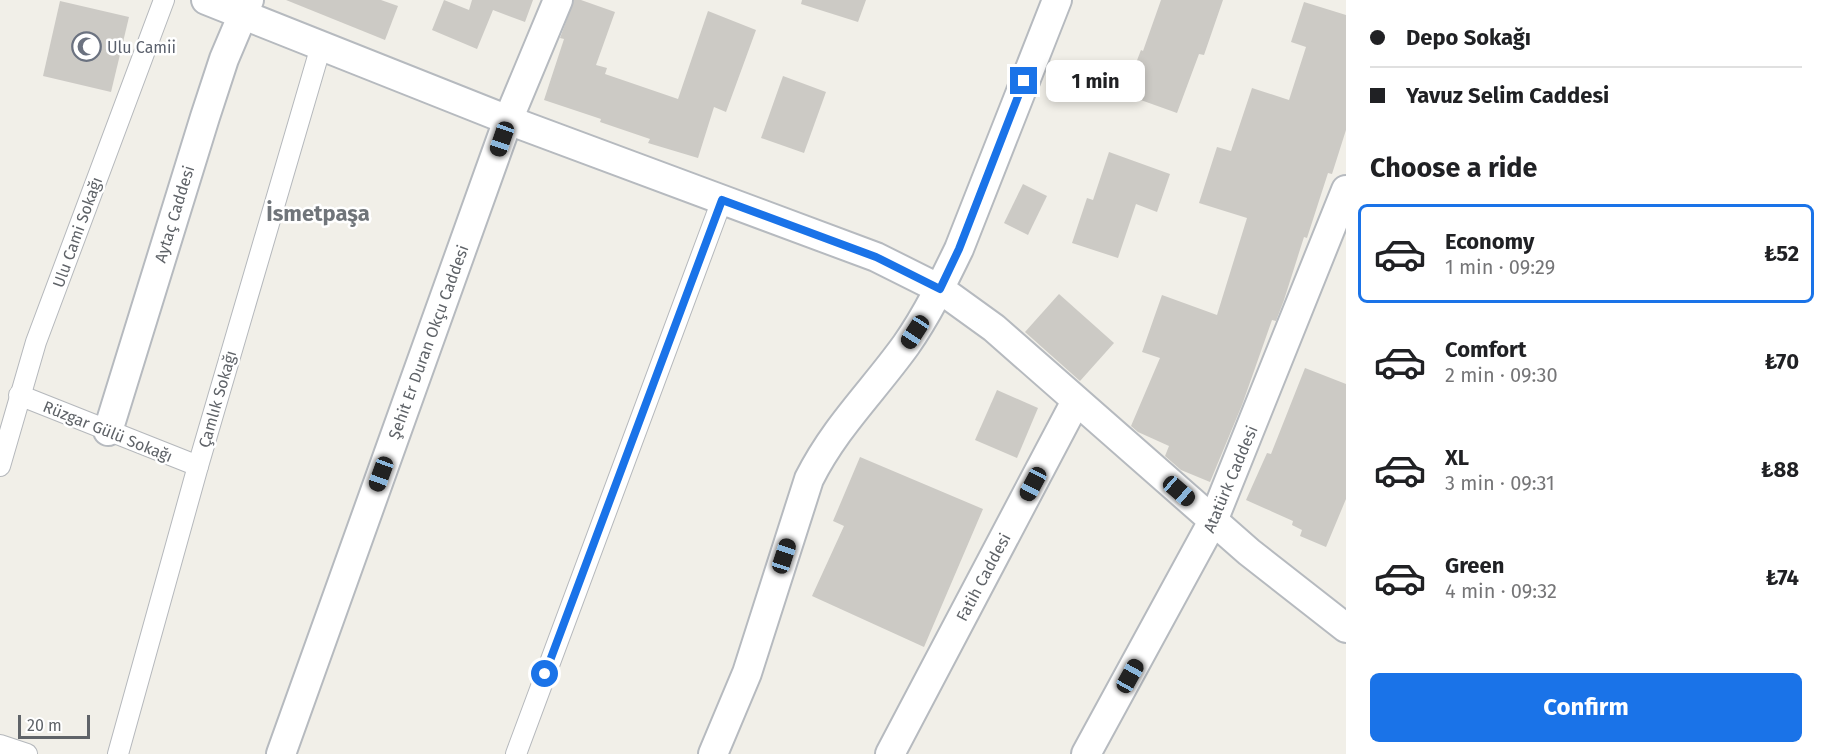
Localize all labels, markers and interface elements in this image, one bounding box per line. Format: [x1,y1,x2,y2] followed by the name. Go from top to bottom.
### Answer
[1406,24,1531,51] text: Depo Sokağı
[70,31,102,63] mosque icon: Ulu Camii
[107,38,176,57] place label: Ulu Camii
[1045,60,1144,102] callout: 1 min
[1010,67,1037,94] route end
[1071,69,1120,93] text: 1 min
[1406,82,1609,109] text: Yavuz Selim Caddesi
[488,119,516,159] car
[1370,152,1537,184] text: Choose a ride
[151,163,199,265] street label: Aytaç Caddesi
[49,174,106,290] street label: Ulu Cami Sokağı
[266,200,370,227] district label: İsmetpaşa
[1373,227,1427,281] icon: car
[1445,228,1534,255] text: Economy
[1764,240,1799,267] text: ₺52
[384,243,473,442] street label: Şehit Er Duran Okçu Caddesi
[1445,255,1555,279] text: 1 min · 09:29
[898,312,932,352] car
[1373,335,1427,389] icon: car
[1445,336,1526,363] text: Comfort
[195,348,241,450] street label: Çamlık Sokağı
[1765,348,1799,375] text: ₺70
[1445,363,1558,387] text: 2 min · 09:30
[40,397,175,466] street label: Rüzgar Gülü Sokağı
[1199,423,1262,536] street label: Atatürk Caddesi
[1373,443,1427,497] icon: car
[1445,444,1469,471] text: XL
[366,454,396,494] car
[1761,456,1799,483] text: ₺88
[1017,464,1049,504] car
[1445,471,1555,495] text: 3 min · 09:31
[1160,472,1198,510] car
[952,530,1015,624] street label: Fatih Caddesi
[770,536,798,576] car
[1373,551,1427,605] icon: car
[1445,552,1504,579] text: Green
[1766,564,1799,591] text: ₺74
[1445,579,1557,603] text: 4 min · 09:32
[1113,656,1147,696] car
[531,660,558,687] route start
[1370,673,1802,742] button: Confirm
[18,712,90,740] scale bar
[27,716,62,735] text: 20 m

